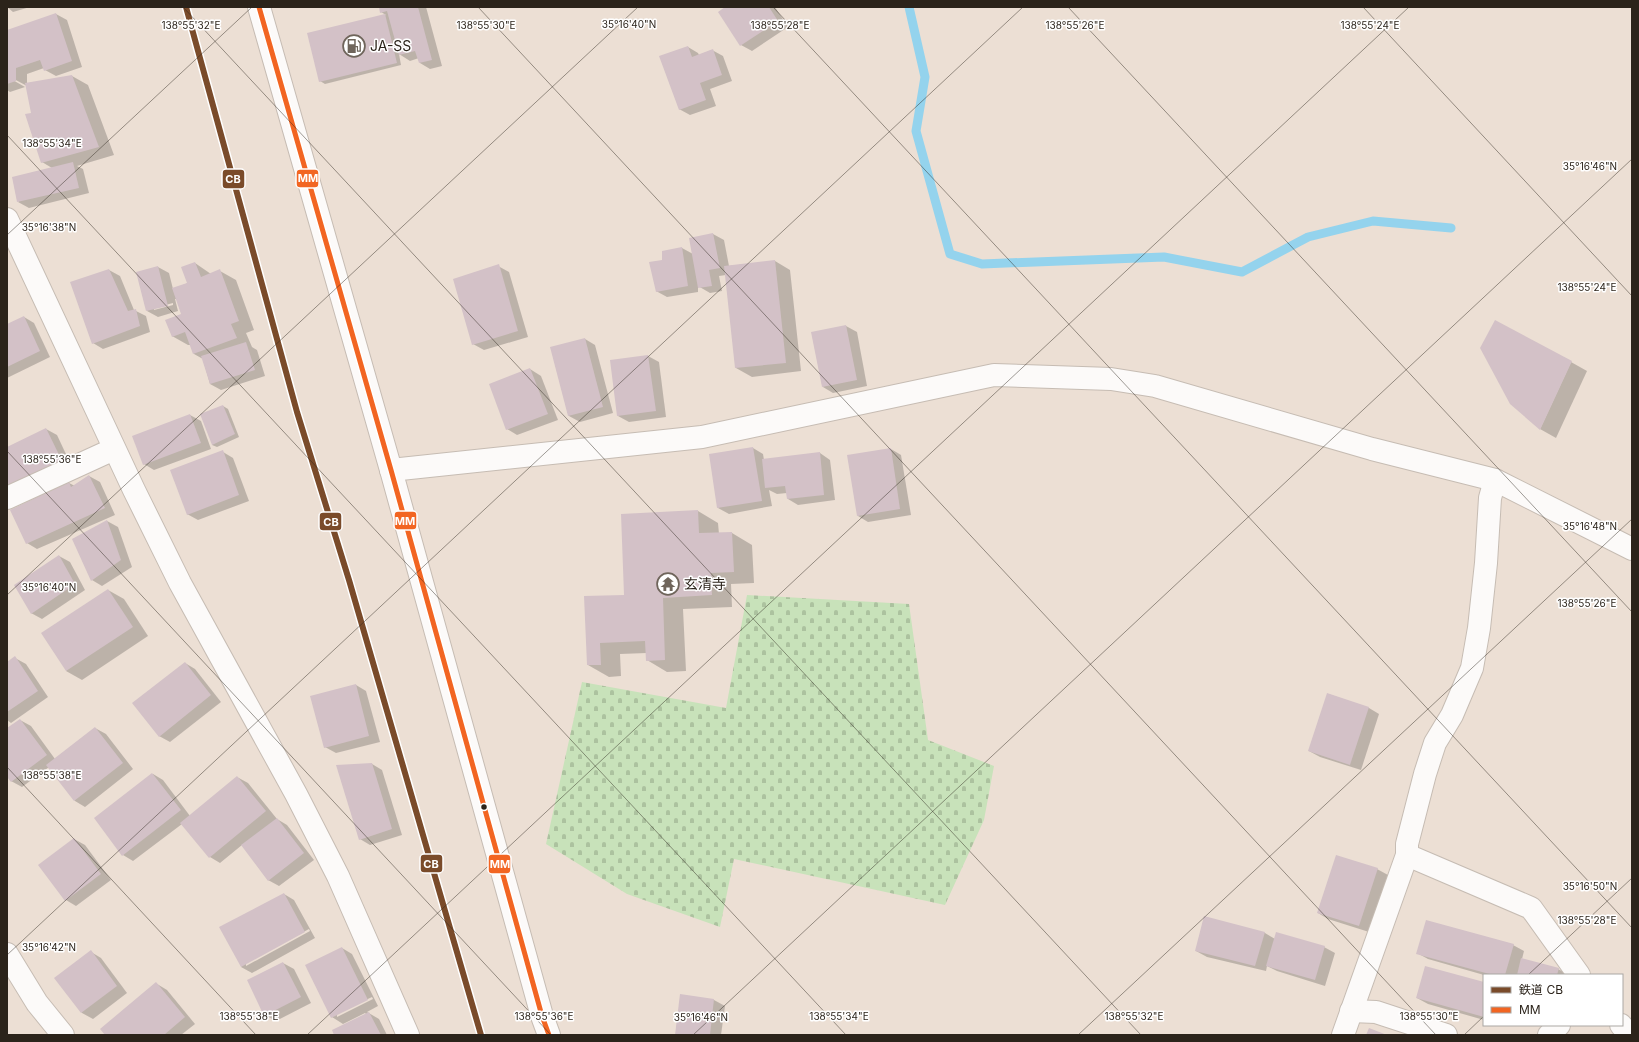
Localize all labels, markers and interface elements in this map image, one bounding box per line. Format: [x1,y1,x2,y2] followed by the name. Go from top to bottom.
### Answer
[602,18,656,30] text: 35°16'40"N
[162,19,220,31] text: 138°55'32"E
[456,19,516,31] text: 138°55'30"E
[751,19,809,31] text: 138°55'28"E
[1046,19,1104,31] text: 138°55'26"E
[1340,19,1400,31] text: 138°55'24"E
[341,33,367,59] fuel station icon: JA-SS
[370,37,411,54] place label: JA-SS
[22,137,82,149] text: 138°55'34"E
[1563,160,1617,172] text: 35°16'46"N
[222,169,245,189] line badge: CB
[296,169,319,188] line badge: MM
[298,171,318,185] text: MM
[225,172,241,186] text: CB
[22,221,76,233] text: 35°16'38"N
[1557,281,1617,293] text: 138°55'24"E
[22,453,82,465] text: 138°55'36"E
[394,511,417,530] line badge: MM
[319,512,342,531] line badge: CB
[395,514,415,528] text: MM
[323,515,339,529] text: CB
[1563,520,1617,532] text: 35°16'48"N
[655,571,681,597] temple icon: 玄清寺
[684,575,726,592] place label: 玄清寺
[22,581,76,593] text: 35°16'40"N
[1558,597,1616,609] text: 138°55'26"E
[22,769,82,781] text: 138°55'38"E
[479,802,489,812] unlabelled marker
[420,854,443,873] line badge: CB
[488,854,511,874] line badge: MM
[423,857,439,871] text: CB
[490,857,510,871] text: MM
[1563,880,1617,892] text: 35°16'50"N
[1558,914,1616,926] text: 138°55'28"E
[22,941,76,953] text: 35°16'42"N
[1483,974,1623,1026] legend
[1519,982,1563,997] text: 鉄道 CB
[1519,1002,1541,1017] text: MM
[219,1010,279,1022] text: 138°55'38"E
[514,1010,574,1022] text: 138°55'36"E
[809,1010,869,1022] text: 138°55'34"E
[1105,1010,1163,1022] text: 138°55'32"E
[1399,1010,1459,1022] text: 138°55'30"E
[674,1011,728,1023] text: 35°16'46"N

